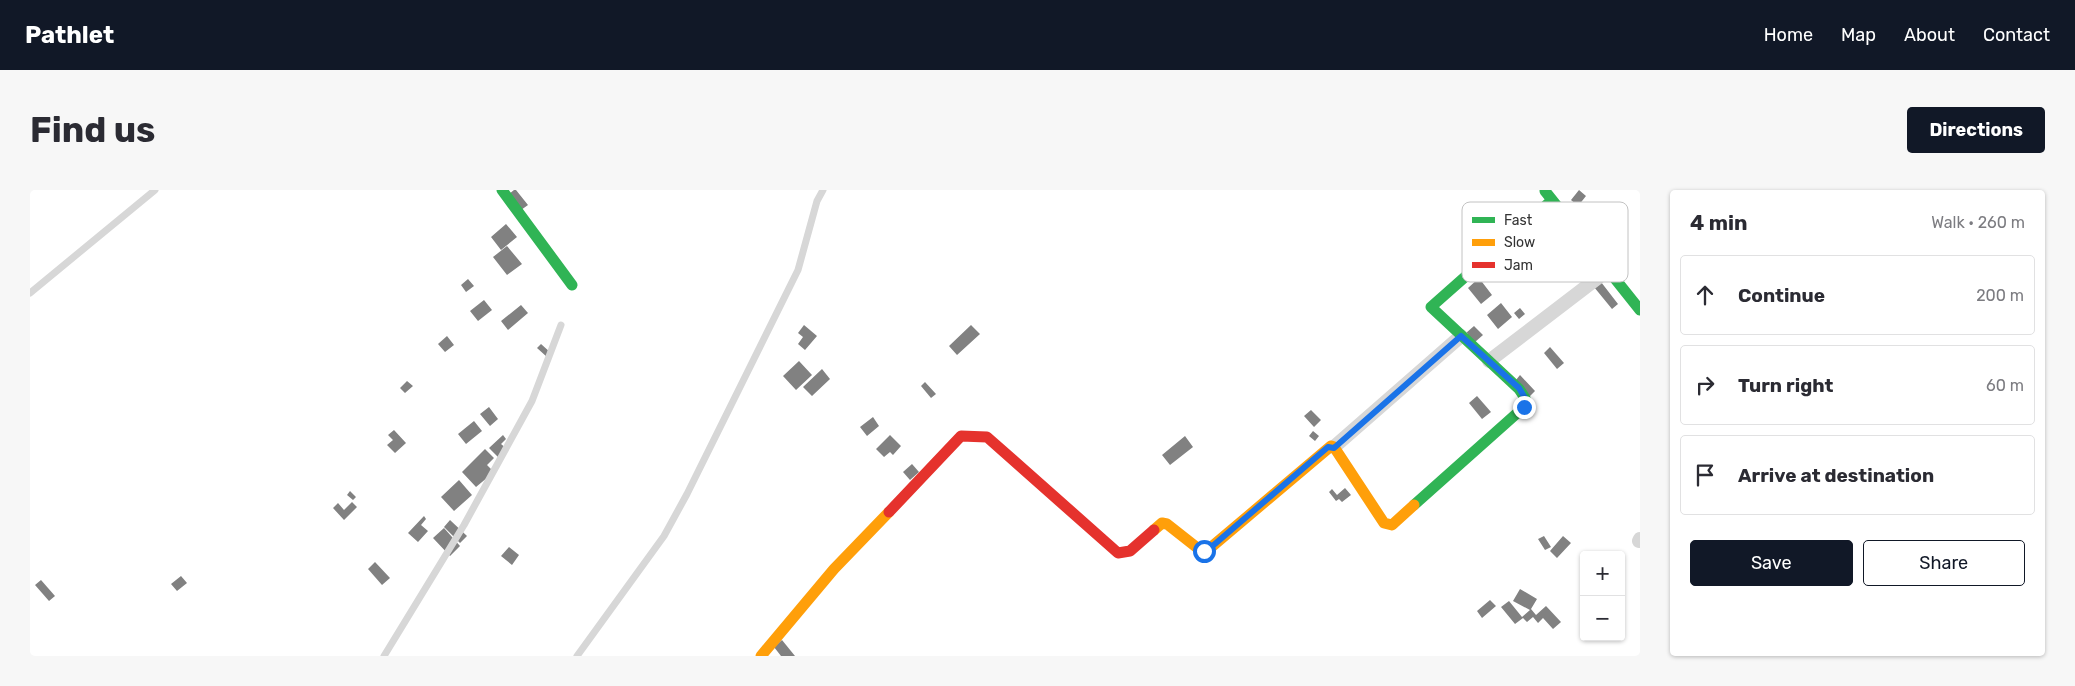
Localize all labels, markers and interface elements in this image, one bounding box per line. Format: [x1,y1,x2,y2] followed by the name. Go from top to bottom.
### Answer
[25,21,114,49] text: Pathlet
[1764,24,1813,46] text: Home
[1841,24,1876,46] text: Map
[1904,24,1955,46] text: About
[1983,24,2050,46] text: Contact
[1907,107,2045,153] button: Directions
[30,109,155,151] text: Find us
[1462,202,1628,282] legend
[1690,210,1748,235] text: 4 min
[1504,212,1533,229] text: Fast
[1931,213,2025,232] text: Walk · 260 m
[1504,234,1535,251] text: Slow
[1504,257,1533,274] text: Jam
[1691,281,1719,309] icon: ahead
[1738,284,1825,307] text: Continue
[1976,286,2024,305] text: 200 m
[1691,371,1719,399] icon: right
[1738,374,1833,397] text: Turn right
[1986,376,2024,395] text: 60 m
[1513,396,1536,419] route end
[1691,461,1719,489] icon: arrive
[1738,464,1934,487] text: Arrive at destination
[1193,540,1216,563] route start
[1690,540,1853,586] button: Save
[1863,540,2025,586] button: Share
[1580,551,1625,641] map controls
[1580,551,1625,596] button: +
[1580,596,1625,641] button: −

